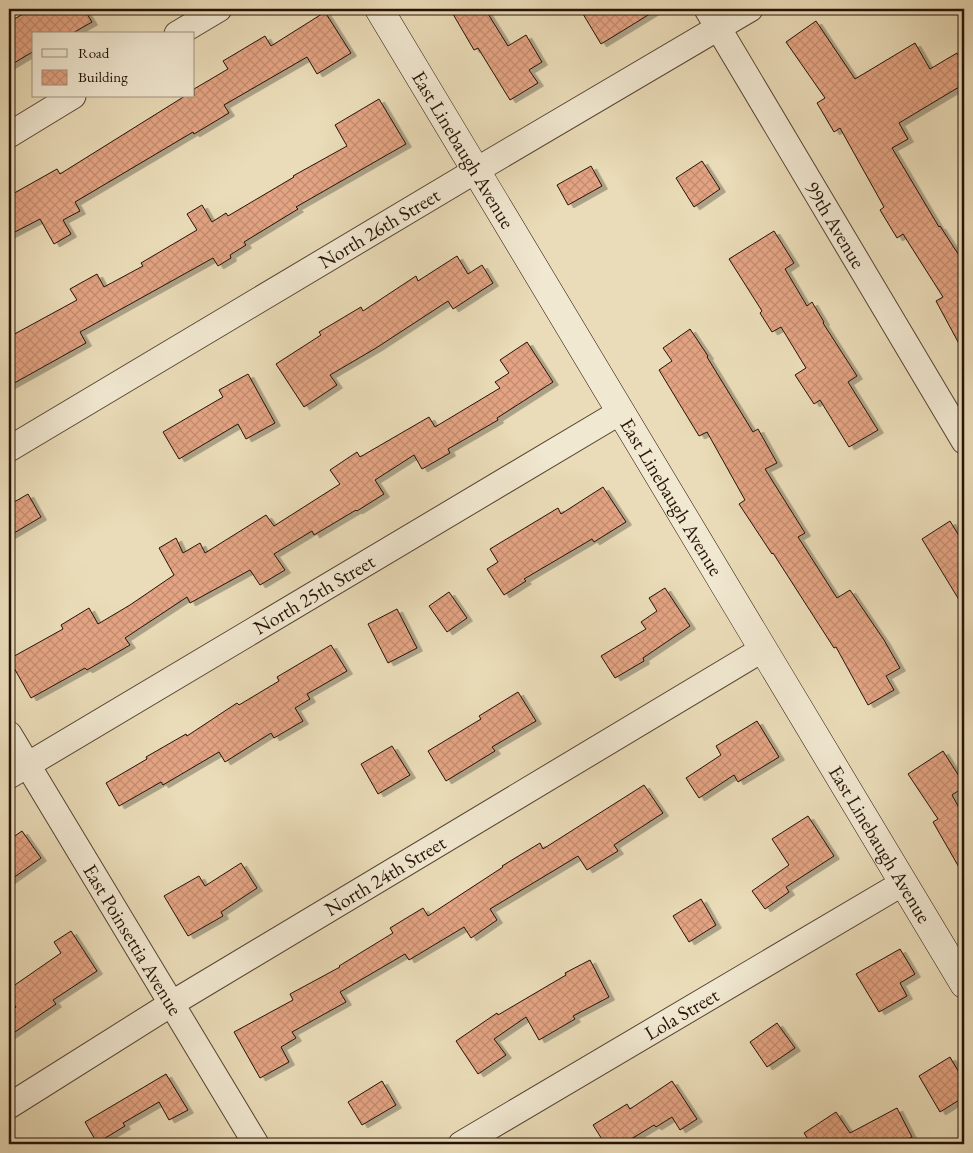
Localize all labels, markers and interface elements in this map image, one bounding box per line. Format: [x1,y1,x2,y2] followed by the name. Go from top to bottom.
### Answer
[32,32,195,98] legend
[78,43,110,62] text: Road
[406,66,521,233] street label: East Linebaugh Avenue
[78,67,128,86] text: Building
[799,176,871,273] street label: 99th Avenue
[314,182,445,274] street label: North 26th Street
[614,413,729,581] street label: East Linebaugh Avenue
[249,548,380,640] street label: North 25th Street
[823,761,938,928] street label: East Linebaugh Avenue
[320,829,451,922] street label: North 24th Street
[77,859,188,1020] street label: East Poinsettia Avenue
[639,981,724,1046] street label: Lola Street

